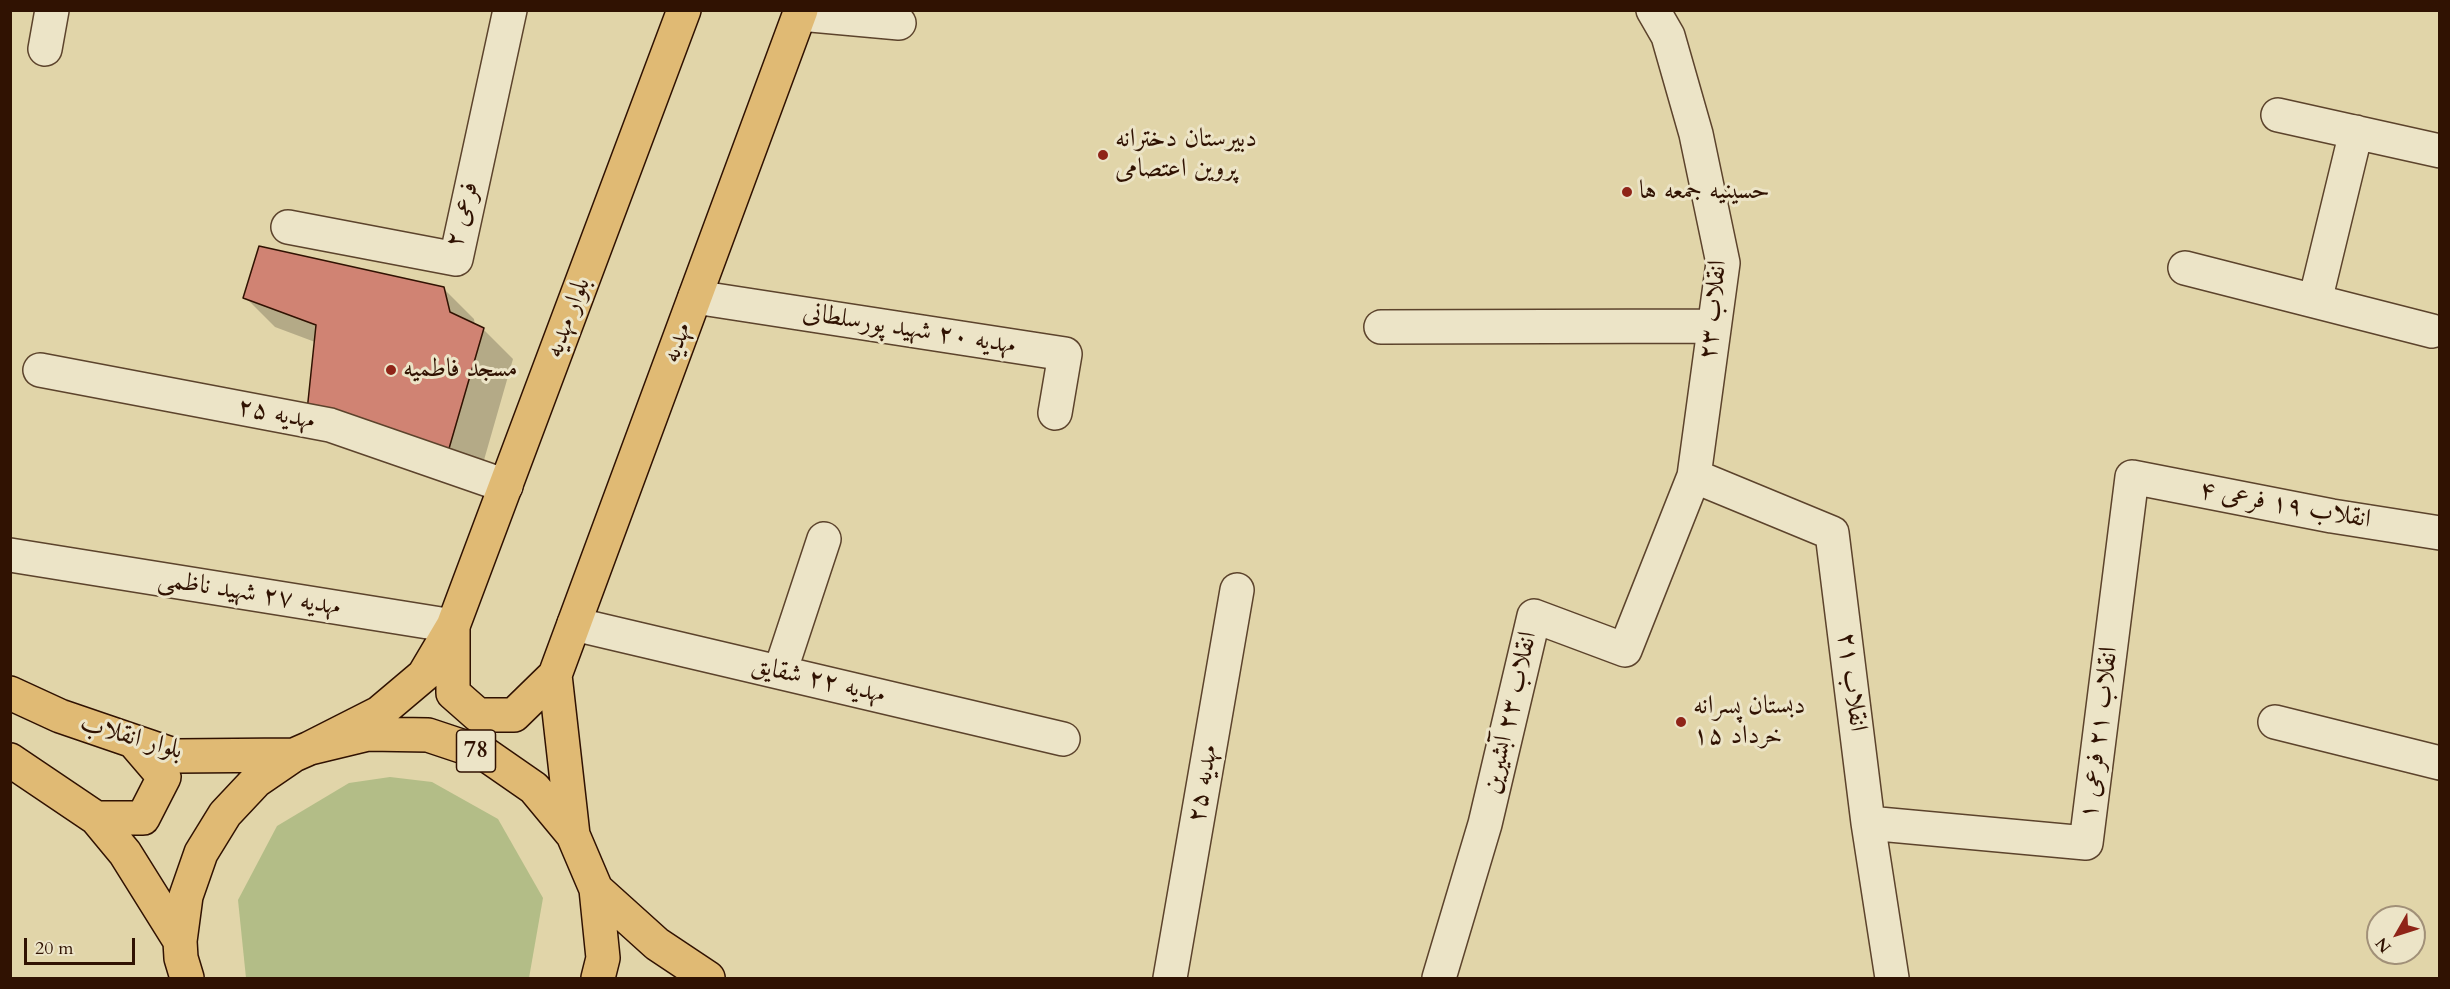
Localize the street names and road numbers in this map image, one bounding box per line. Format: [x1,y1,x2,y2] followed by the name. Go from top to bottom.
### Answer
[439,179,487,251] street label: فرعی ۲
[1693,259,1735,361] street label: انقلاب ۲۳
[539,273,599,363] street label: بلوار مهدیه
[800,298,1018,362] street label: مهدیه ۲۰ شهید پورسلطانی
[656,319,700,367] street label: مهدیه
[235,392,317,438] street label: مهدیه ۲۵
[2197,476,2373,536] street label: انقلاب ۱۹ فرعی ۴
[155,564,343,624] street label: مهدیه ۲۷ شهید ناظمی
[1477,629,1545,797] street label: انقلاب ۲۳ آبشیرین
[1829,631,1873,733] street label: انقلاب ۲۱
[2074,645,2126,821] street label: انقلاب ۲۱ فرعی ۱
[748,650,888,712] street label: مهدیه ۲۲ شقایق
[76,708,186,768] street label: بلوار انقلاب
[456,730,496,772] road number: 78
[1182,743,1226,825] street label: مهدیه ۲۵

